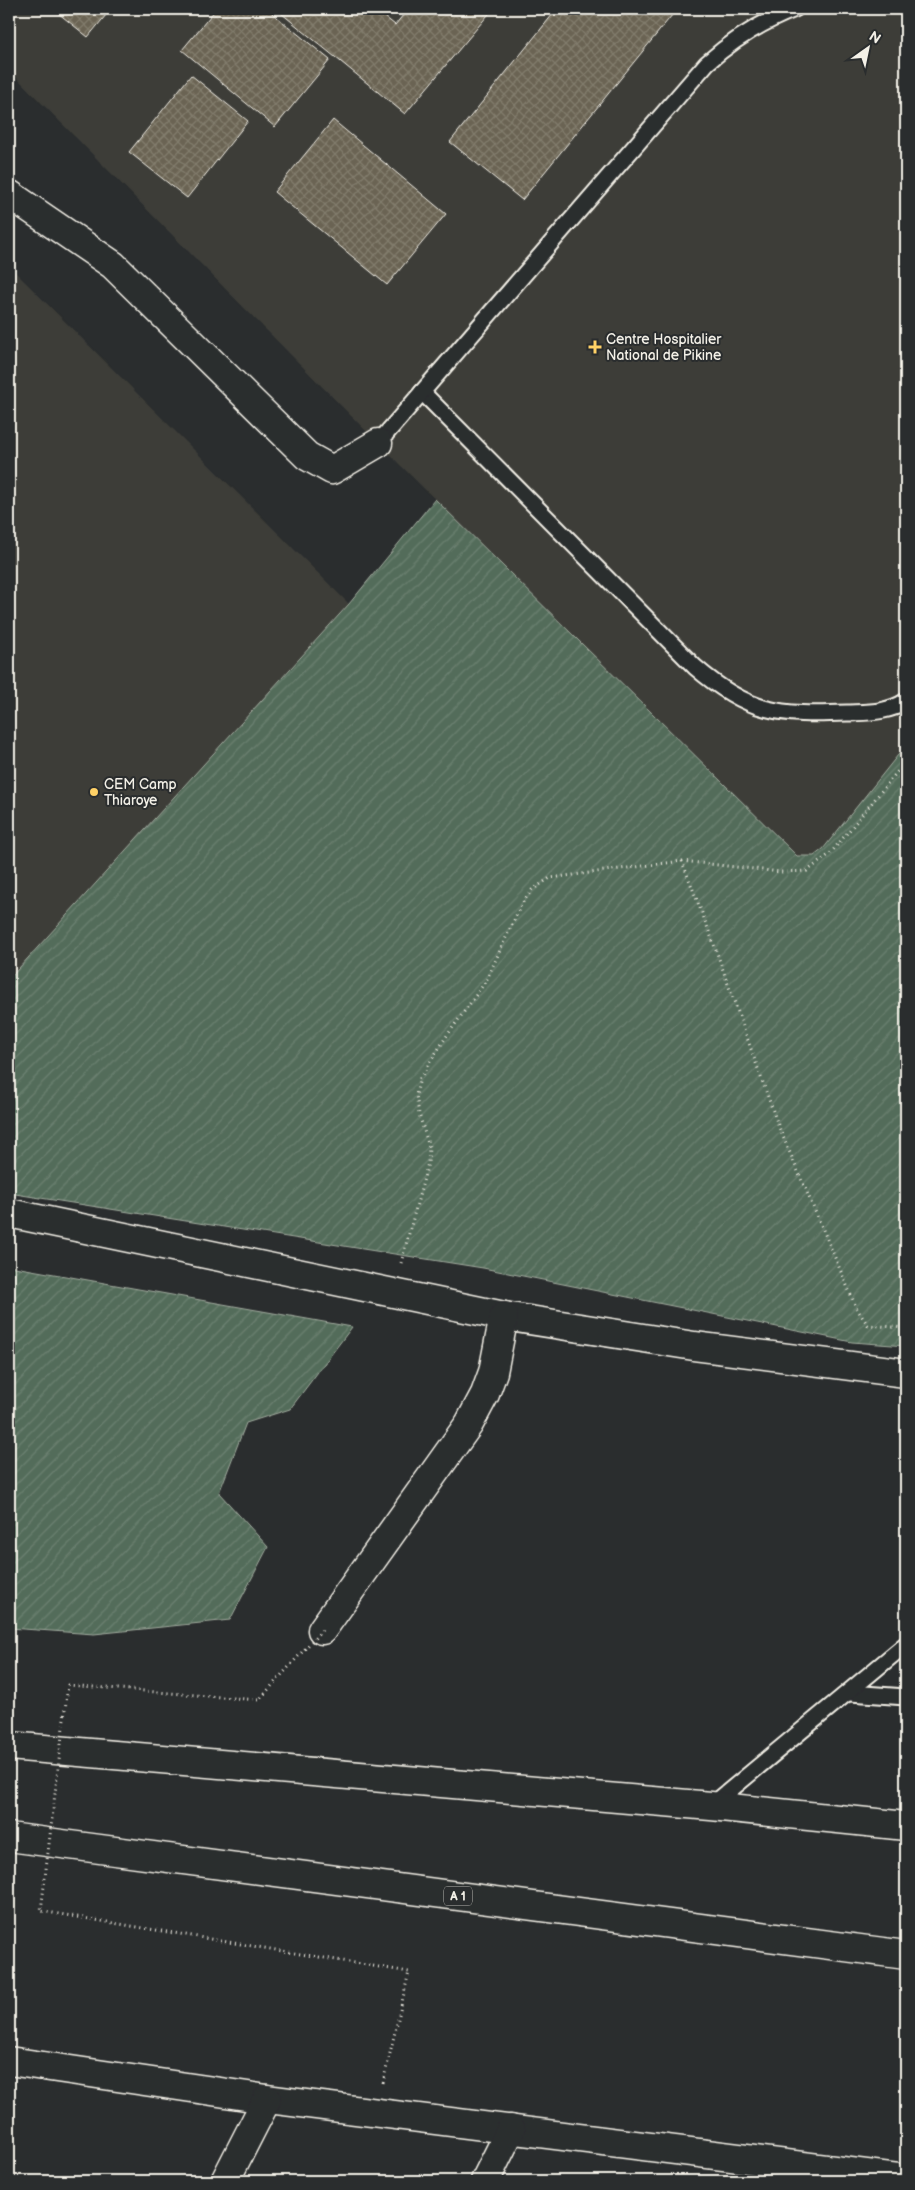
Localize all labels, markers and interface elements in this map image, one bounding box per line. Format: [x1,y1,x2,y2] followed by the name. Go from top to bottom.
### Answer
[842,22,892,72] north arrow
[866,28,884,48] text: N
[606,331,722,364] place label: Centre Hospitalier National de Pikine
[588,340,602,354] marker: Centre Hospitalier National de Pikine
[104,776,177,809] place label: CEM Camp Thiaroye
[88,786,100,798] marker: CEM Camp Thiaroye
[444,1886,472,1905] road number: A 1

